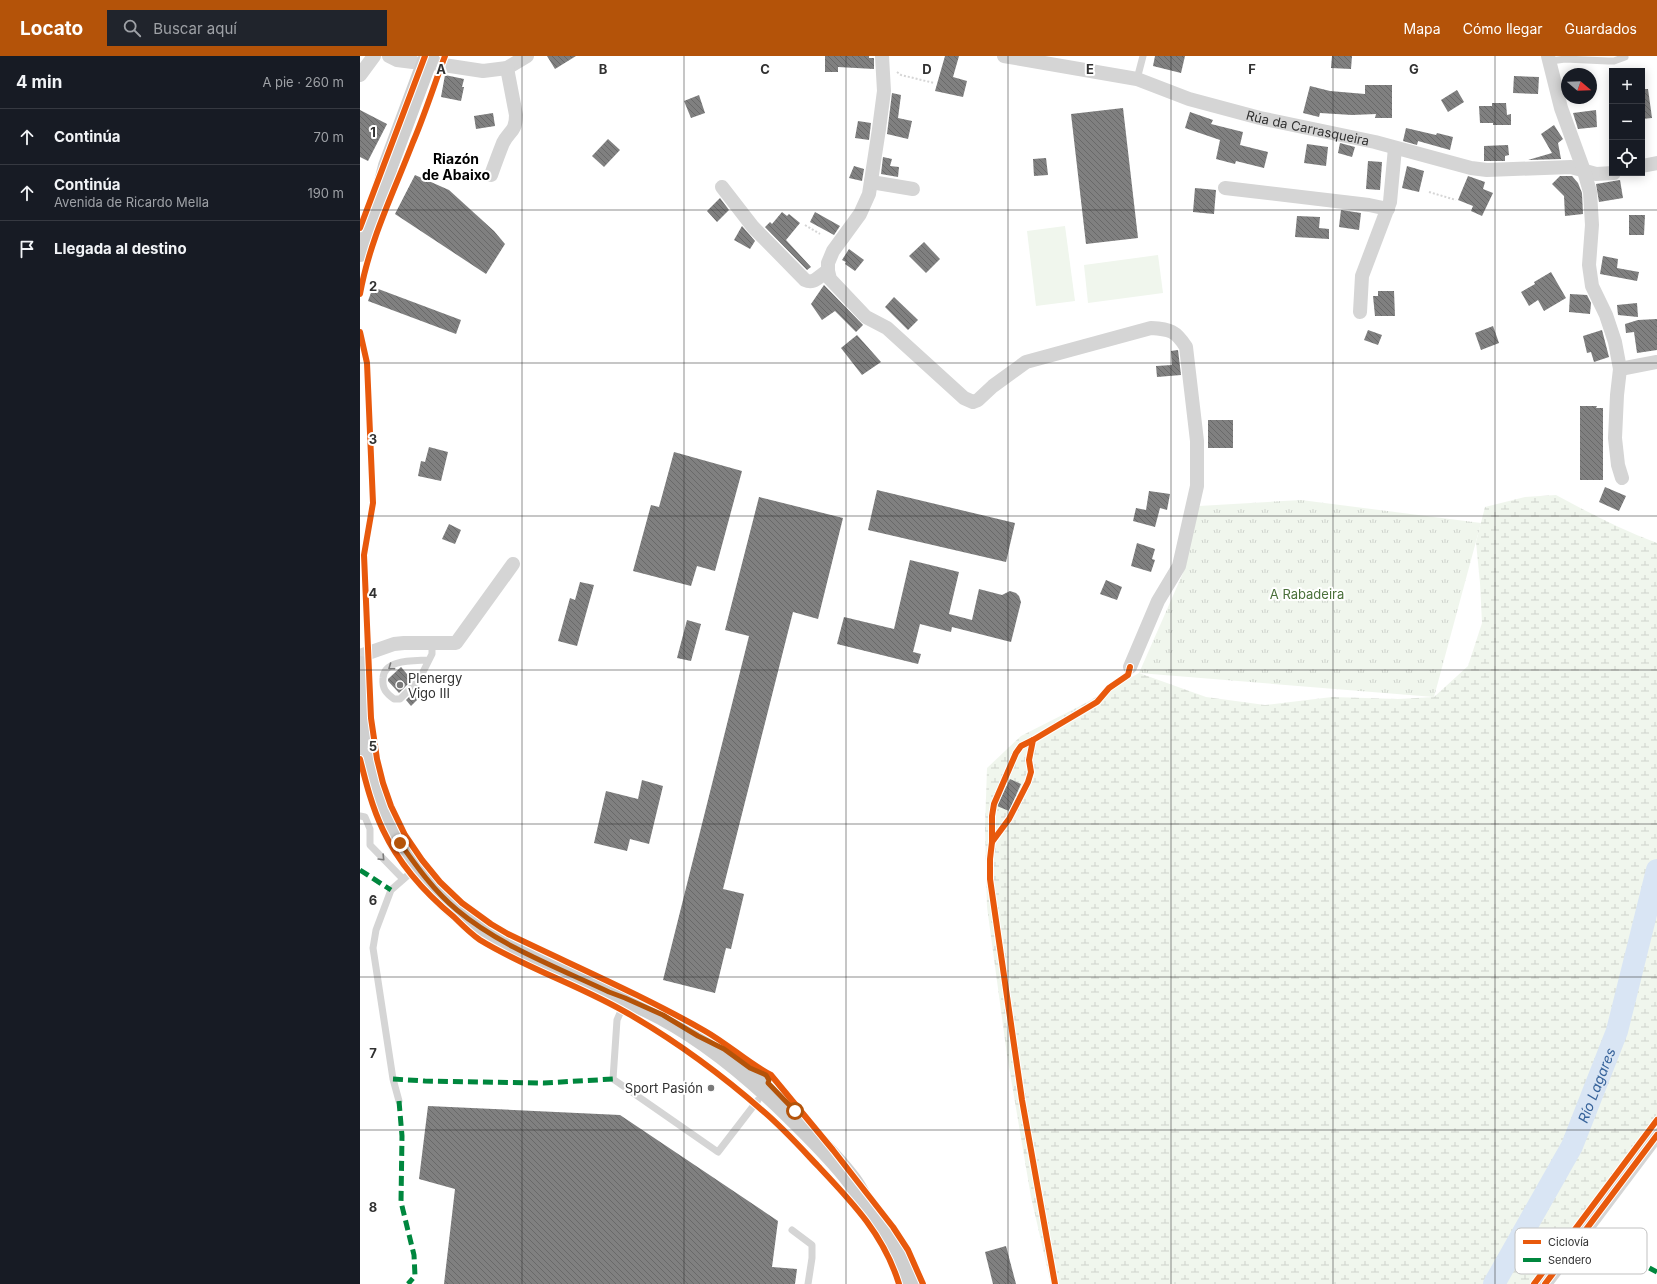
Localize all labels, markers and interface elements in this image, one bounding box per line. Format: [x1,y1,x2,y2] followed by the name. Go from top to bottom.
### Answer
[107,10,387,46] search box
[20,17,83,40] text: Locato
[121,17,143,39] icon: search
[153,19,237,38] text: Buscar aquí
[1404,20,1441,37] text: Mapa
[1463,20,1543,37] text: Cómo llegar
[1565,20,1637,37] text: Guardados
[436,61,446,77] text: A
[599,61,608,77] text: B
[760,61,770,77] text: C
[922,61,932,77] text: D
[1086,61,1094,77] text: E
[1248,61,1256,77] text: F
[1409,61,1419,77] text: G
[1561,68,1597,104] north arrow
[1609,68,1645,176] map controls
[1609,68,1645,104] button: +
[16,72,62,92] text: 4 min
[262,74,344,90] text: A pie · 260 m
[1609,104,1645,140] button: −
[1244,107,1371,149] street label: Rúa da Carrasqueira
[370,124,376,140] text: 1
[16,126,38,148] icon: ahead
[54,127,121,146] text: Continúa
[314,129,344,145] text: 70 m
[1609,140,1645,176] button: locate
[422,150,491,183] district label: Riazón de Abaixo
[54,175,121,194] text: Continúa
[16,182,38,204] icon: ahead
[307,185,344,201] text: 190 m
[54,194,209,210] text: Avenida de Ricardo Mella
[16,238,38,260] icon: arrive
[54,239,187,258] text: Llegada al destino
[369,278,377,294] text: 2
[369,431,377,447] text: 3
[369,585,378,601] text: 4
[1270,586,1344,602] park label: A Rabadeira
[389,662,396,669] one-way arrow
[408,670,462,701] place label: Plenergy Vigo III
[395,680,405,690] marker: Plenergy Vigo III
[369,738,377,754] text: 5
[391,834,409,852] route end
[378,853,385,861] one-way arrow
[369,892,377,908] text: 6
[369,1045,377,1061] text: 7
[1574,1045,1618,1125] water label: Río Lagares
[625,1080,703,1096] place label: Sport Pasión
[706,1083,716,1093] marker: Sport Pasión
[786,1102,804,1120] route start
[369,1199,377,1215] text: 8
[1515,1228,1647,1274] legend
[1548,1235,1589,1249] text: Ciclovía
[1548,1253,1592,1267] text: Sendero

